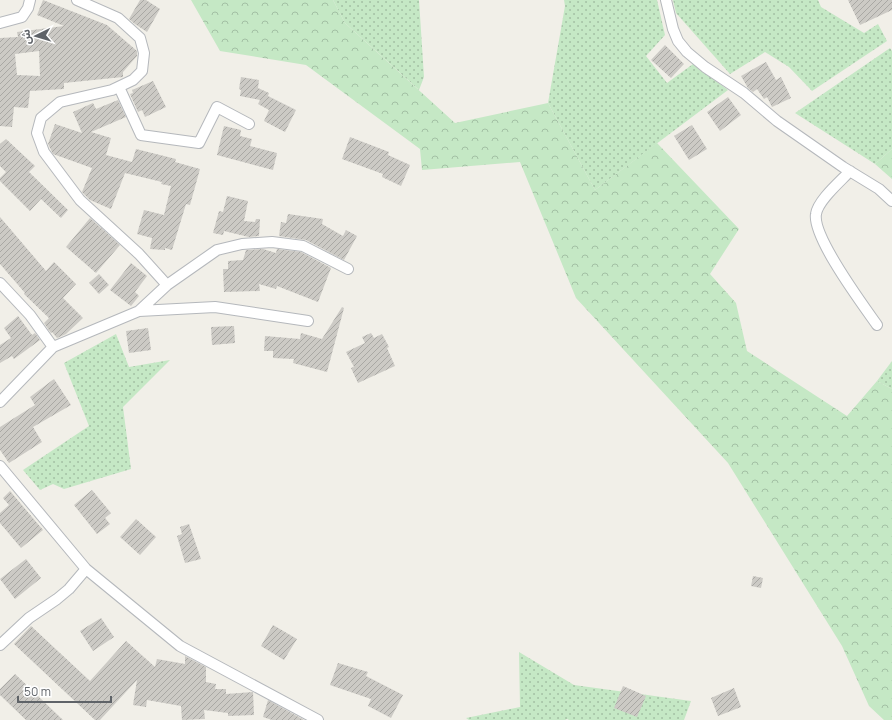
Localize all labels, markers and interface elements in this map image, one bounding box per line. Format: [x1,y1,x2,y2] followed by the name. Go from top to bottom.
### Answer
[16,16,56,56] north arrow
[17,29,34,45] text: ش
[18,678,111,704] scale bar
[24,683,51,700] text: 50 m

